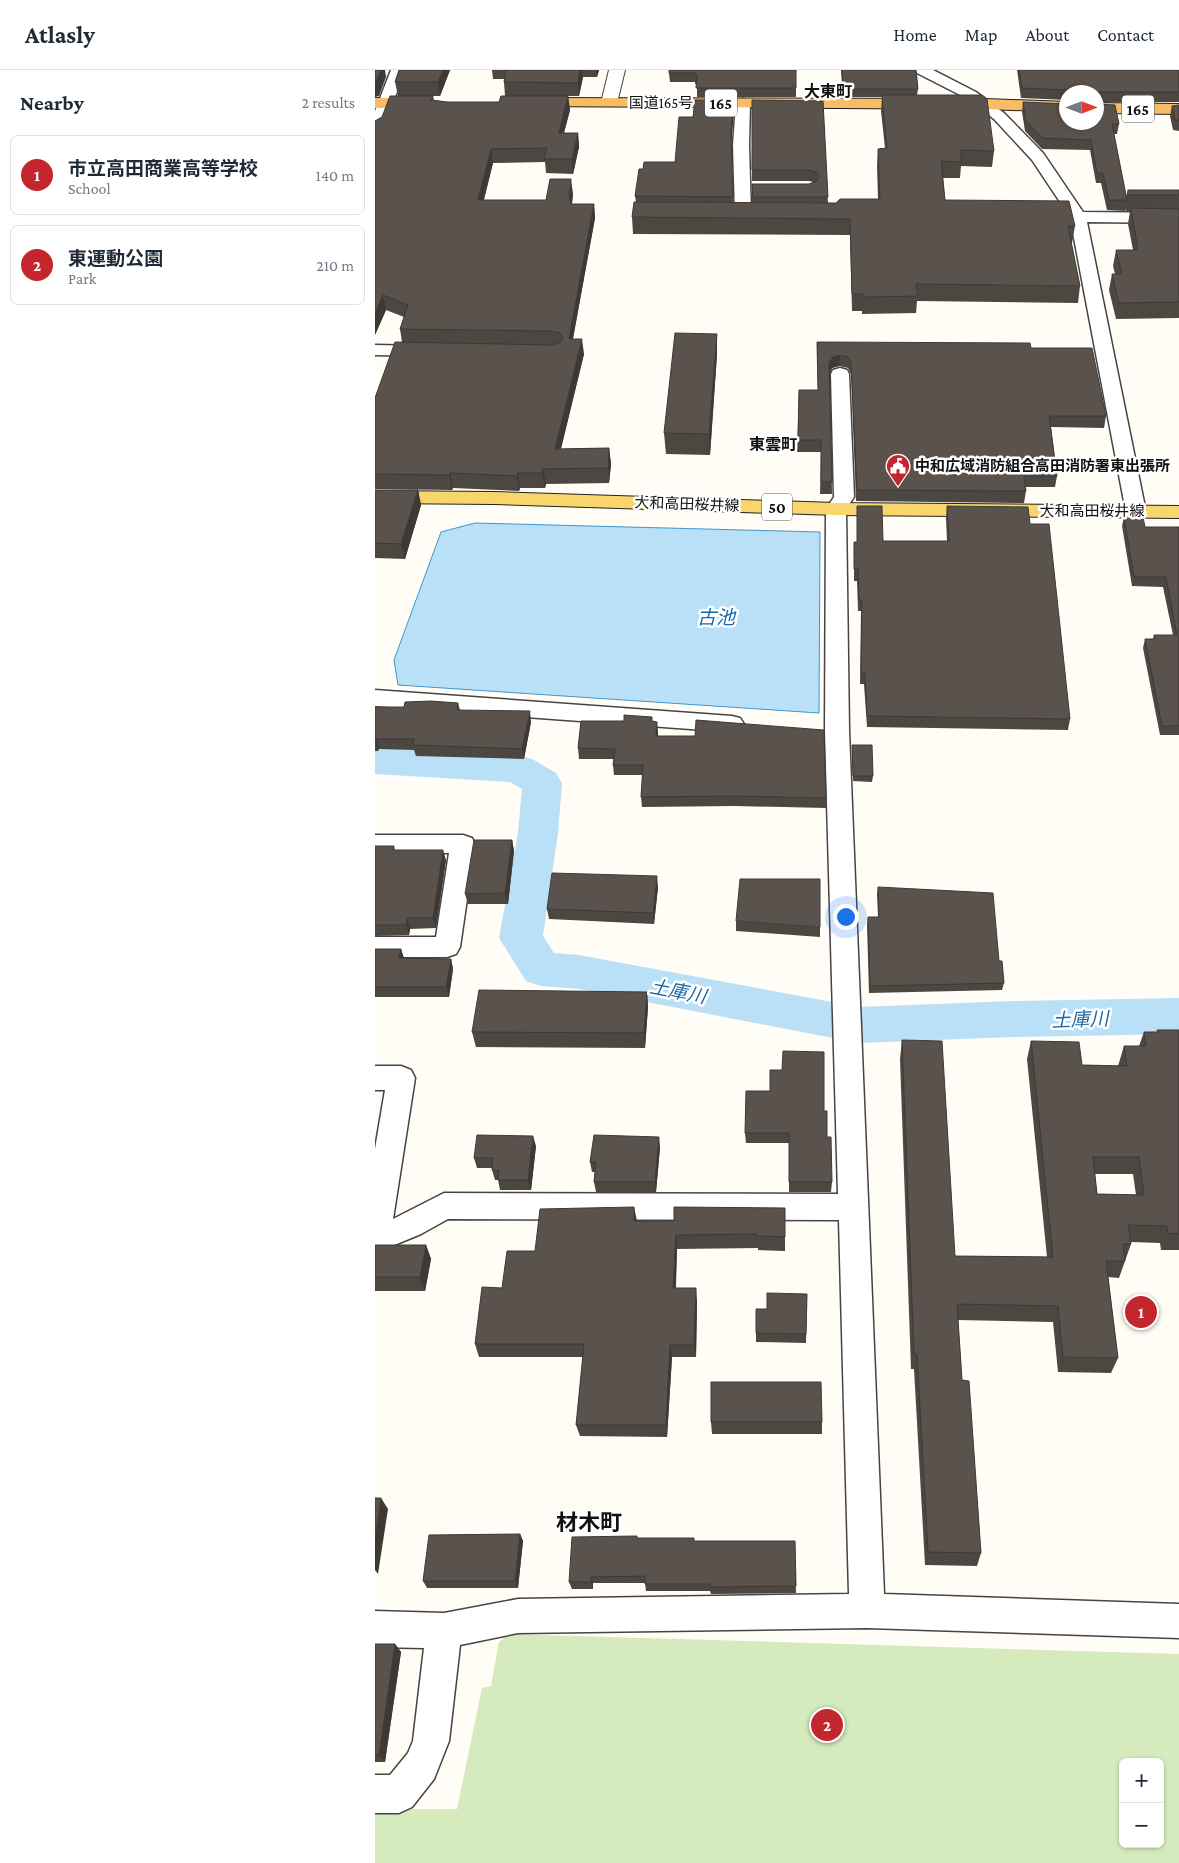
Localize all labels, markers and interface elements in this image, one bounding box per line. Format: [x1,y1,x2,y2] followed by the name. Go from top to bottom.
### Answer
[25,21,95,48] text: Atlasly
[894,25,937,45] text: Home
[965,25,997,45] text: Map
[1025,25,1069,45] text: About
[1097,25,1154,45] text: Contact
[804,83,852,100] district label: 大東町
[1059,85,1104,130] north arrow
[705,89,737,116] road number: 165
[20,91,84,115] text: Nearby
[302,94,355,111] text: 2 results
[629,95,693,111] street label: 国道165号
[1122,96,1154,122] road number: 165
[68,158,258,179] text: 市立高田商業高等学校
[34,167,40,184] text: 1
[316,167,354,184] text: 140 m
[68,180,111,197] text: School
[68,248,163,269] text: 東運動公園
[33,257,41,274] text: 2
[316,257,354,274] text: 210 m
[68,270,96,287] text: Park
[749,436,797,453] district label: 東雲町
[885,453,911,487] public building icon: 中和広域消防組合高田消防署東出張所
[915,458,1170,474] place label: 中和広域消防組合高田消防署東出張所
[634,493,740,514] street label: 大和高田桜井線
[762,494,792,521] road number: 50
[1039,502,1145,519] street label: 大和高田桜井線
[697,607,737,628] water label: 古池
[833,904,859,930] your location
[648,976,710,1008] water label: 土庫川
[1051,1008,1111,1031] water label: 土庫川
[1125,1293,1157,1331] pin: 1
[556,1510,622,1535] district label: 材木町
[811,1706,843,1744] pin: 2
[1119,1758,1164,1848] map controls
[1119,1758,1164,1803] button: +
[1119,1803,1164,1848] button: −

